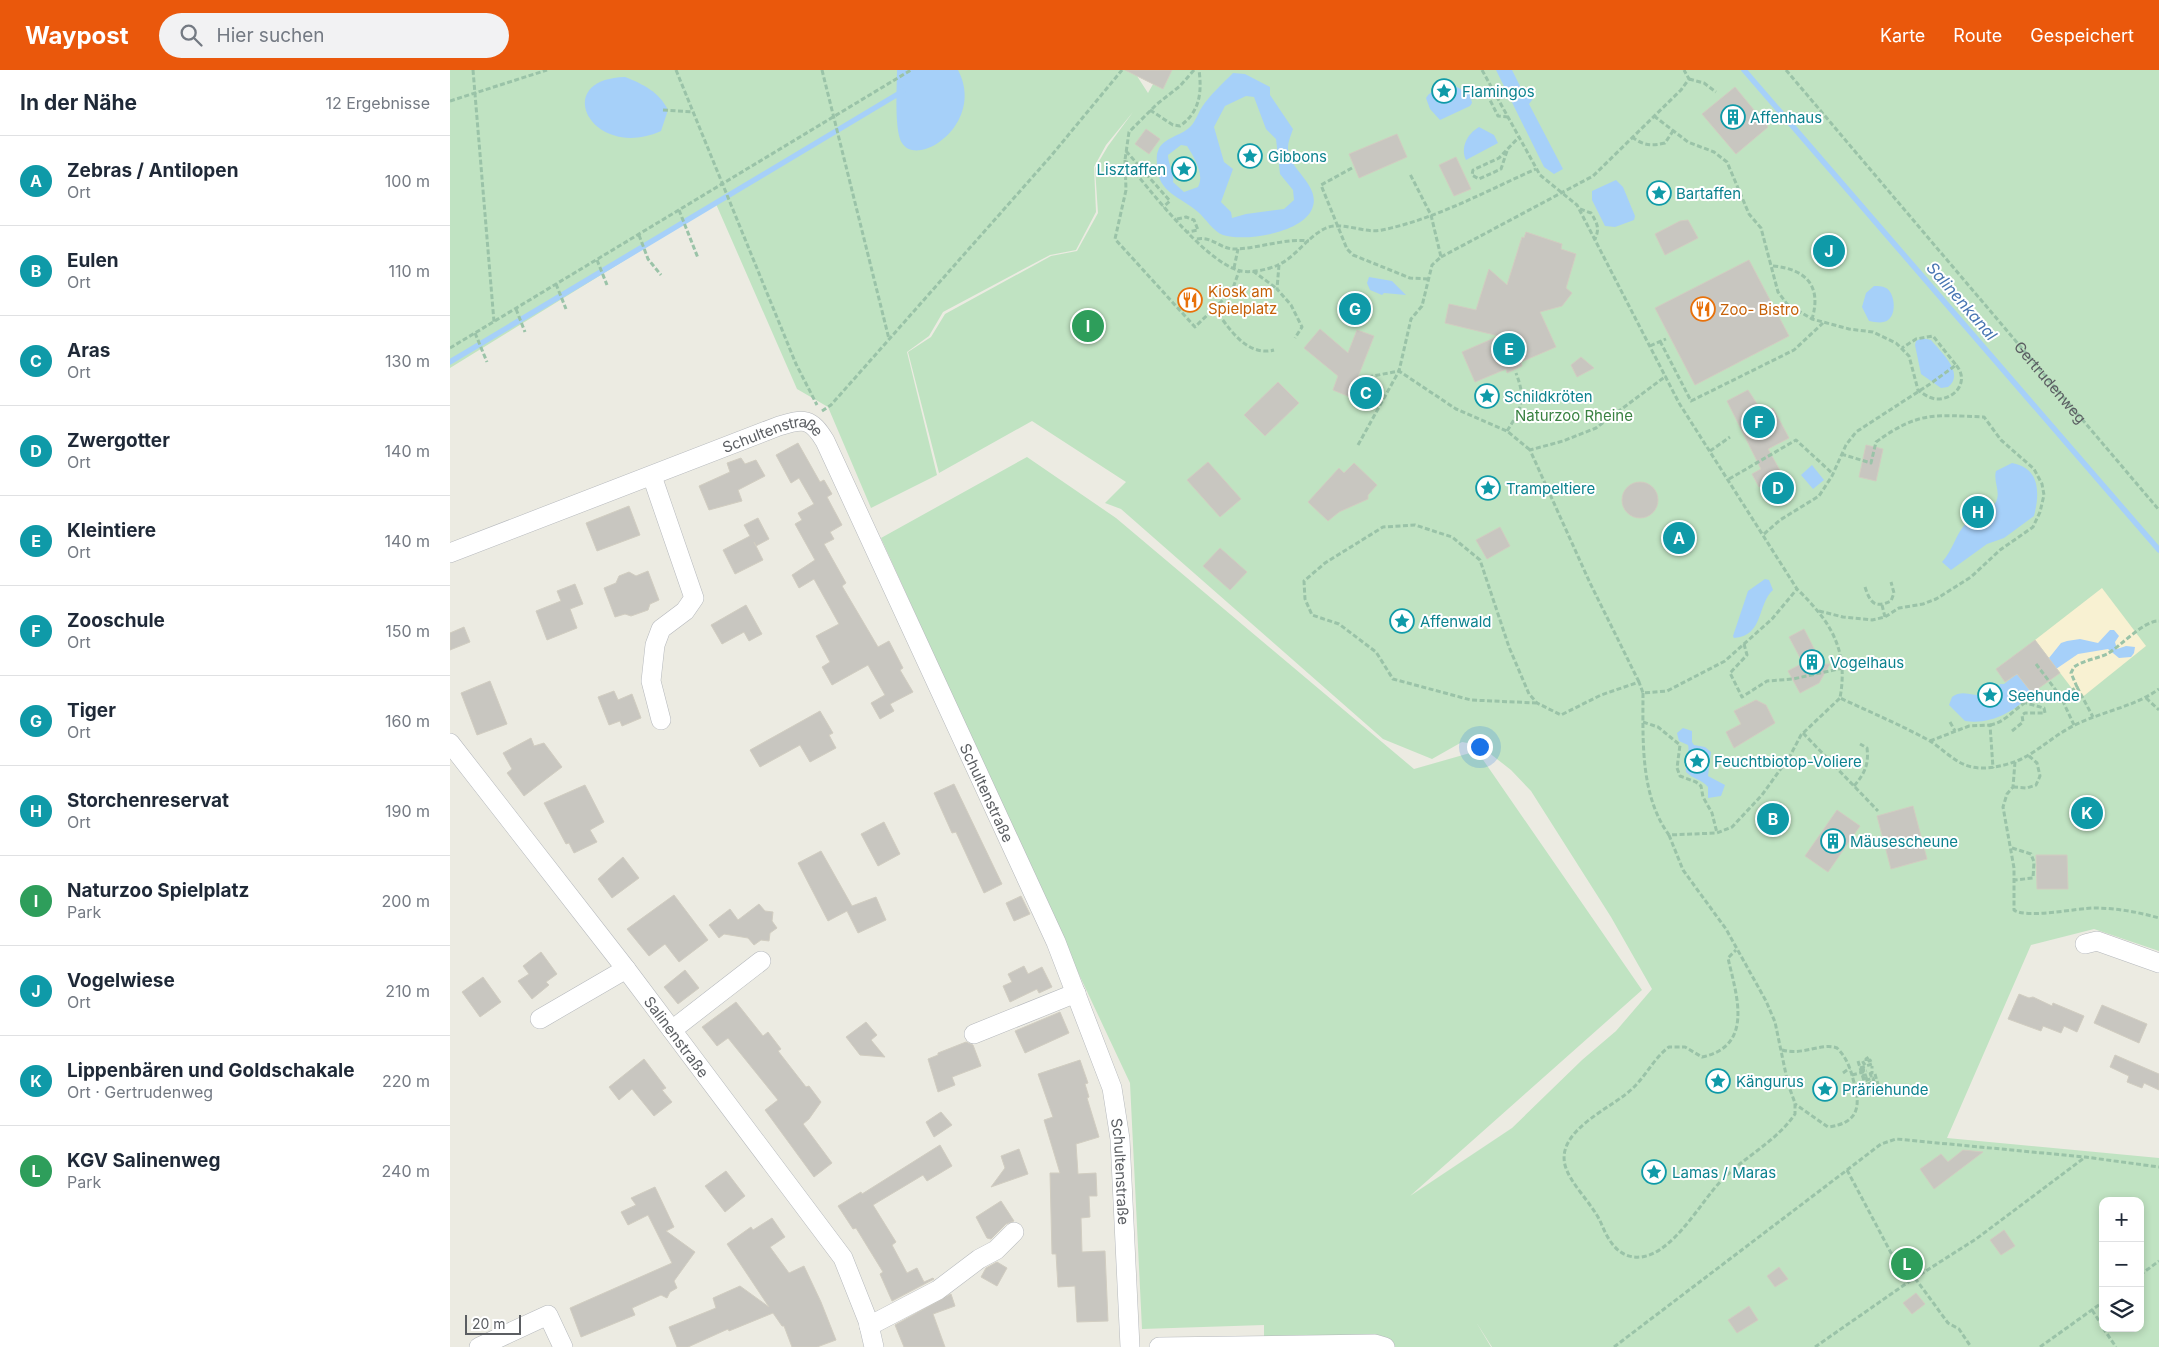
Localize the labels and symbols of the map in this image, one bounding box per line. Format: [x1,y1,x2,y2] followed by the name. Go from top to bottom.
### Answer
[1431,78,1457,104] place icon: Flamingos
[1462,82,1535,101] place label: Flamingos
[1720,104,1746,130] building icon: Affenhaus
[1750,108,1822,127] place label: Affenhaus
[1237,143,1263,169] place icon: Gibbons
[1268,147,1327,166] place label: Gibbons
[1171,156,1197,182] place icon: Lisztaffen
[1097,160,1166,179] place label: Lisztaffen
[1646,180,1672,206] place icon: Bartaffen
[1676,184,1741,203] place label: Bartaffen
[1813,232,1845,270] pin: J
[1923,258,2002,344] water label: Salinenkanal
[1208,282,1277,318] place label: Kiosk am Spielplatz
[1177,287,1203,313] restaurant icon: Kiosk am Spielplatz
[1339,290,1371,328] pin: G
[1690,296,1716,322] restaurant icon: Zoo- Bistro
[1720,300,1799,319] place label: Zoo- Bistro
[1072,307,1104,345] pin: I
[1493,330,1525,368] pin: E
[2010,337,2091,427] street label: Gertrudenweg
[1350,374,1382,412] pin: C
[1474,383,1500,409] place icon: Schildkröten
[1504,387,1593,406] place label: Schildkröten
[1743,403,1775,441] pin: F
[1515,406,1633,425] park label: Naturzoo Rheine
[719,411,828,457] street label: Schultenstraße
[1762,469,1794,507] pin: D
[1475,475,1501,501] place icon: Trampeltiere
[1506,479,1595,498] place label: Trampeltiere
[1962,493,1994,531] pin: H
[1663,519,1695,557] pin: A
[1389,608,1415,634] place icon: Affenwald
[1420,612,1492,631] place label: Affenwald
[1799,649,1825,675] building icon: Vogelhaus
[1830,653,1904,672] place label: Vogelhaus
[1977,682,2003,708] place icon: Seehunde
[2008,686,2080,705] place label: Seehunde
[1467,734,1493,760] your location
[956,740,1018,845] street label: Schultenstraße
[1684,748,1710,774] place icon: Feuchtbiotop-Voliere
[1714,752,1862,771] place label: Feuchtbiotop-Voliere
[2071,794,2103,832] pin: K
[1757,800,1789,838] pin: B
[1820,828,1846,854] building icon: Mäusescheune
[1850,832,1958,851] place label: Mäusescheune
[640,992,713,1081] street label: Salinenstraße
[1705,1068,1731,1094] place icon: Kängurus
[1736,1072,1804,1091] place label: Kängurus
[1812,1076,1838,1102] place icon: Präriehunde
[1842,1080,1928,1099] place label: Präriehunde
[1107,1117,1134,1225] street label: Schultenstraße
[1641,1159,1667,1185] place icon: Lamas / Maras
[1672,1163,1776,1182] place label: Lamas / Maras
[1891,1245,1923,1283] pin: L
[465,1312,521,1335] scale bar

